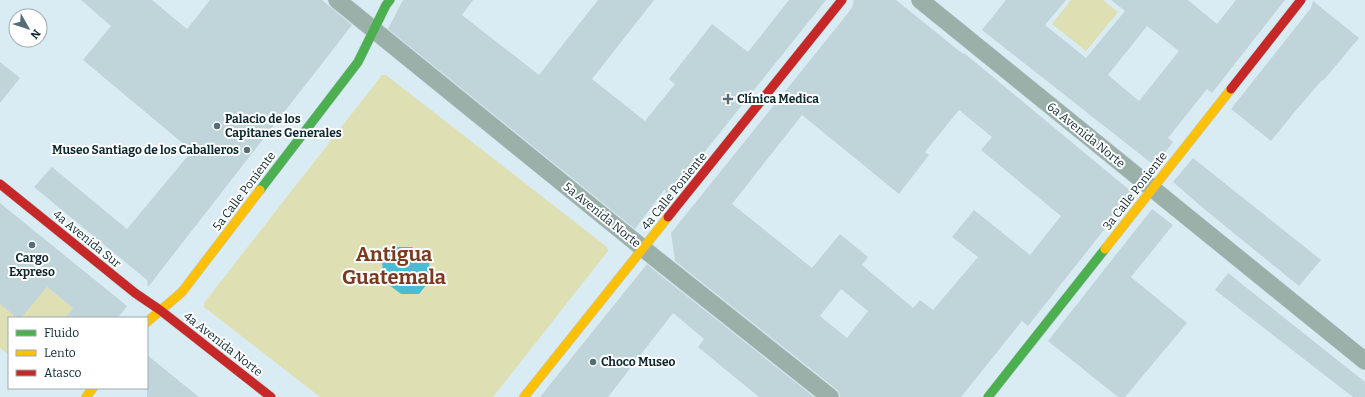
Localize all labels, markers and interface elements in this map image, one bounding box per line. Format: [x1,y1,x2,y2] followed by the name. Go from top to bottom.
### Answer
[8,8,48,48] north arrow
[27,27,43,42] text: N
[737,92,819,106] place label: Clínica Medica
[722,93,734,105] marker: Clínica Medica
[1044,99,1128,171] street label: 6a Avenida Norte
[225,112,342,140] place label: Palacio de los Capitanes Generales
[212,121,222,131] marker: Palacio de los Capitanes Generales
[52,143,239,157] place label: Museo Santiago de los Caballeros
[242,145,252,155] marker: Museo Santiago de los Caballeros
[210,149,278,233] street label: 5a Calle Poniente
[638,149,710,233] street label: 4a Calle Poniente
[1100,149,1170,233] street label: 3a Calle Poniente
[561,180,643,250] street label: 5a Avenida Norte
[50,207,124,271] street label: 4a Avenida Sur
[27,240,37,250] marker: Cargo Expreso
[342,242,446,289] district label: Antigua Guatemala
[9,251,55,279] place label: Cargo Expreso
[181,309,265,379] street label: 4a Avenida Norte
[8,317,148,389] legend
[44,326,79,340] text: Fluido
[44,346,76,360] text: Lento
[601,355,676,369] place label: Choco Museo
[588,357,598,367] marker: Choco Museo
[44,366,82,380] text: Atasco

